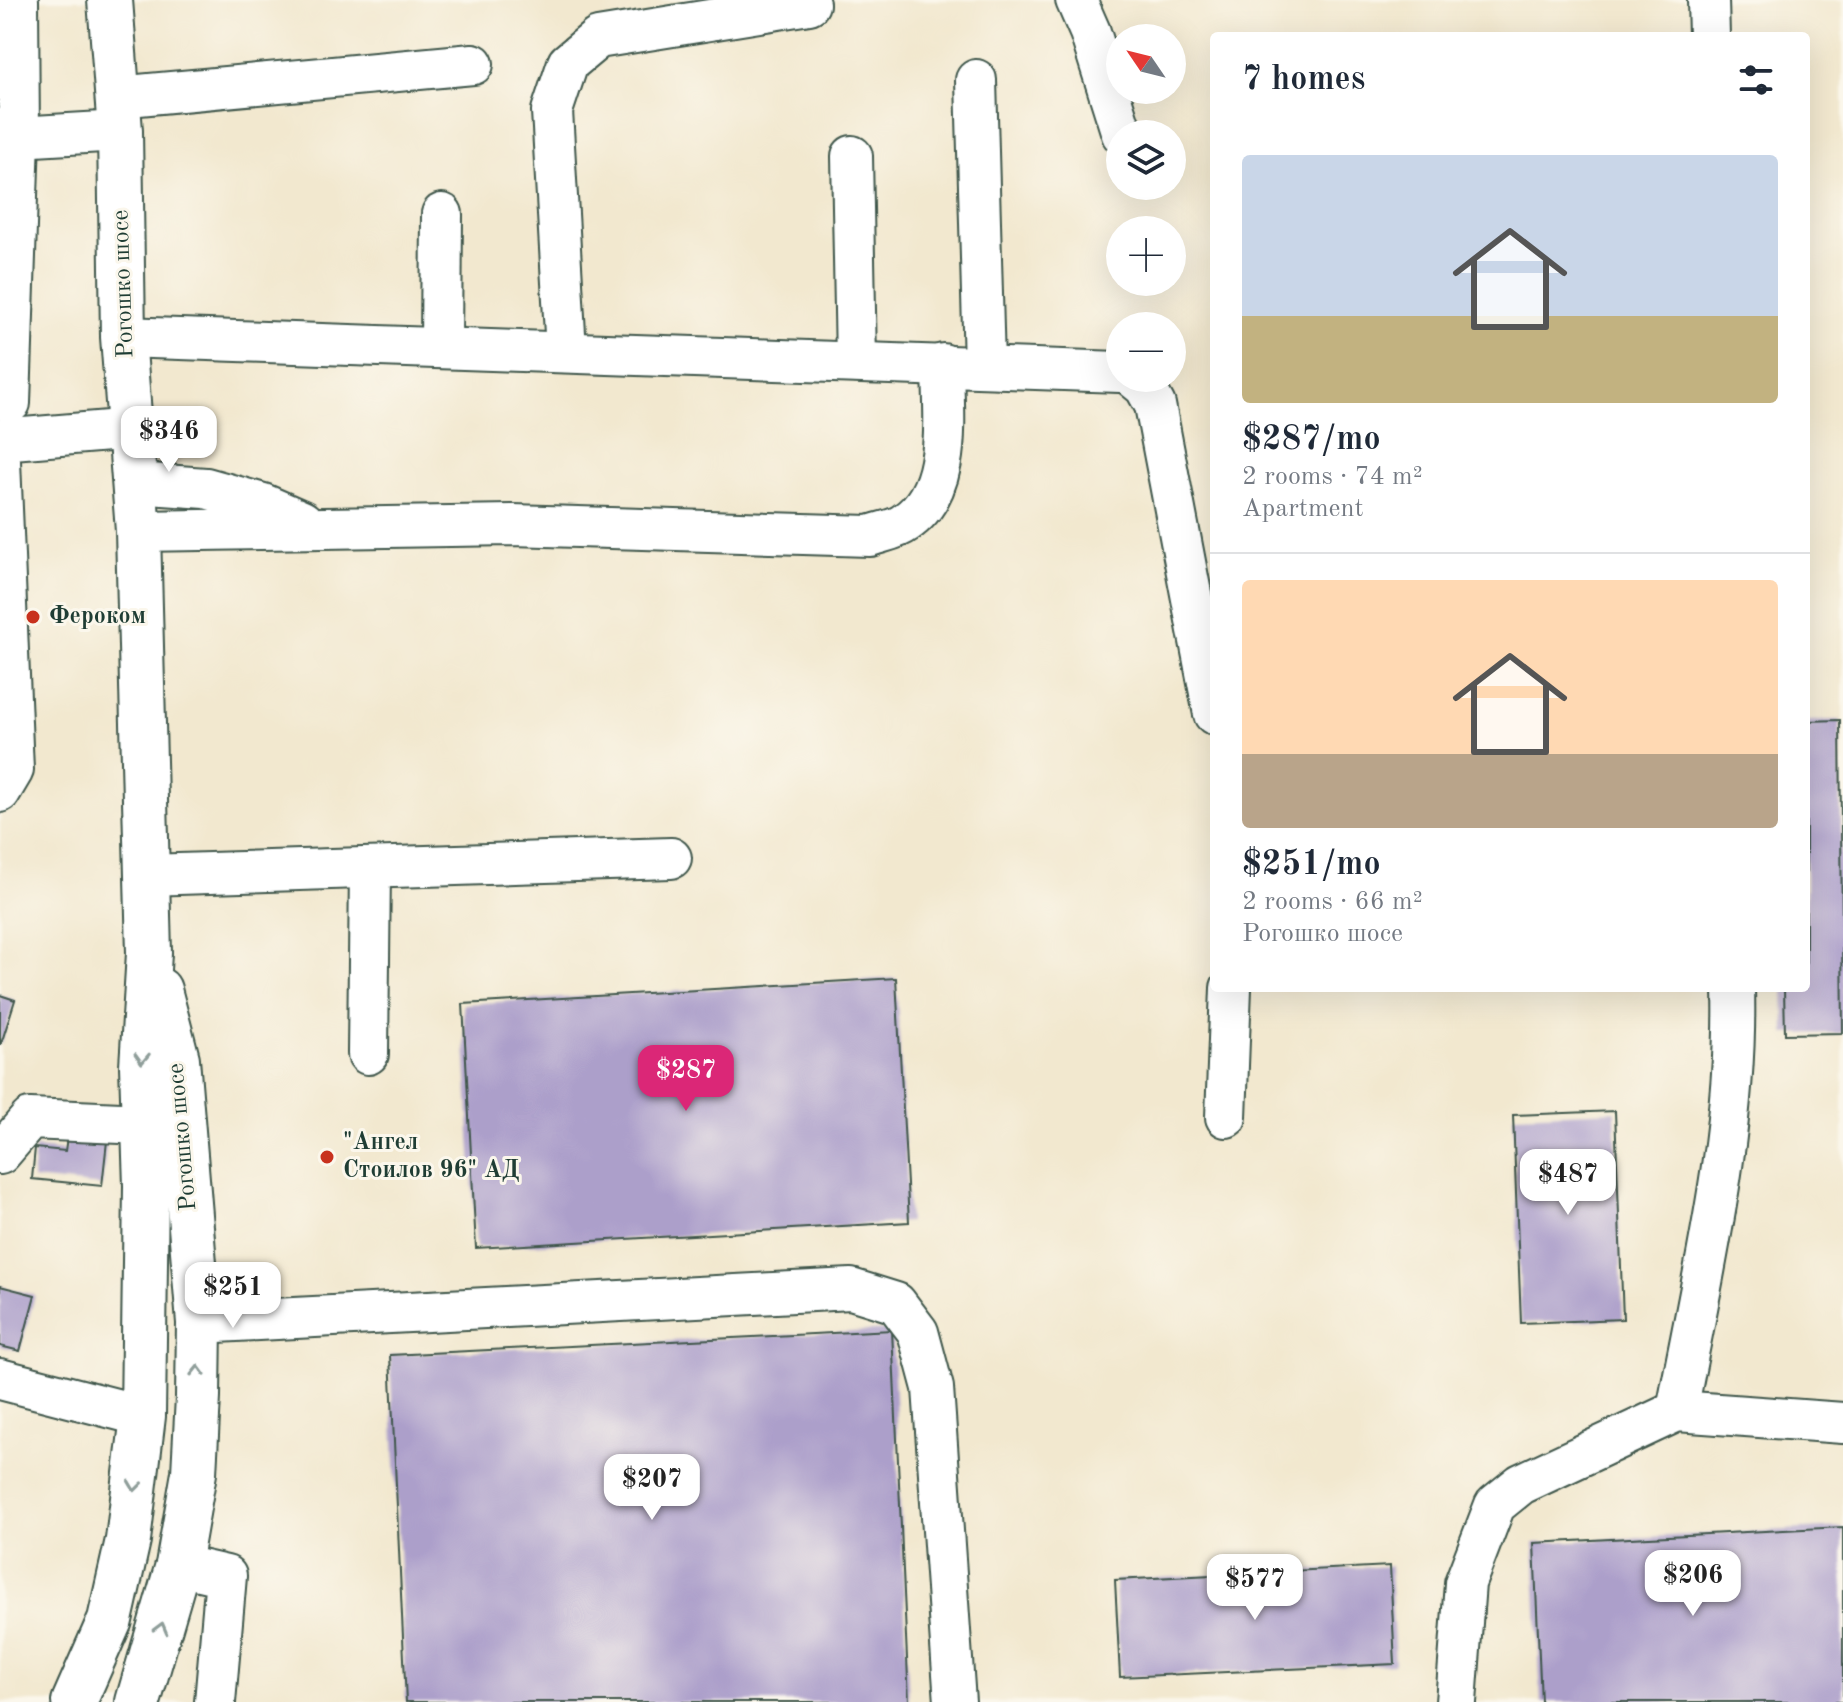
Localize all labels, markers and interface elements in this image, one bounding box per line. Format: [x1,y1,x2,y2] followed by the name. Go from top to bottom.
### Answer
[1106,24,1186,104] north arrow
[1106,24,1186,392] map controls
[1734,58,1778,102] icon: filters
[1242,63,1365,97] text: 7 homes
[1106,120,1186,200] button: layers
[1438,207,1582,351] icon: home
[109,209,139,359] street label: Рогошко шосе
[1106,216,1186,296] button: +
[1106,312,1186,392] button: −
[122,406,216,474] pin: $346
[139,419,199,445] text: $346
[1242,423,1381,457] text: $287/mo
[1242,464,1423,490] text: 2 rooms · 74 m²
[1242,496,1364,522] text: Apartment
[49,605,146,629] place label: Фероком
[24,608,42,626] marker: Фероком
[1438,632,1582,776] icon: home
[1242,848,1381,882] text: $251/mo
[1242,889,1423,915] text: 2 rooms · 66 m²
[1242,921,1403,947] text: Рогошко шосе
[639,1045,733,1113] pin: $287
[134,1052,151,1065] one-way arrow
[656,1058,716,1084] text: $287
[165,1062,201,1212] street label: Рогошко шосе
[343,1131,520,1183] place label: "Ангел Стоилов 96" АД
[318,1148,336,1166] marker: "Ангел Стоилов 96" АД
[1521,1149,1615,1217] pin: $487
[1538,1162,1598,1188] text: $487
[186,1262,280,1330] pin: $251
[203,1275,263,1301] text: $251
[189,1364,207,1377] one-way arrow
[605,1454,699,1522] pin: $207
[622,1467,682,1493] text: $207
[126,1480,143,1493] one-way arrow
[1646,1550,1740,1618] pin: $206
[1208,1554,1302,1622] pin: $577
[1663,1563,1723,1589] text: $206
[1225,1567,1285,1593] text: $577
[152,1621,169,1635] one-way arrow

